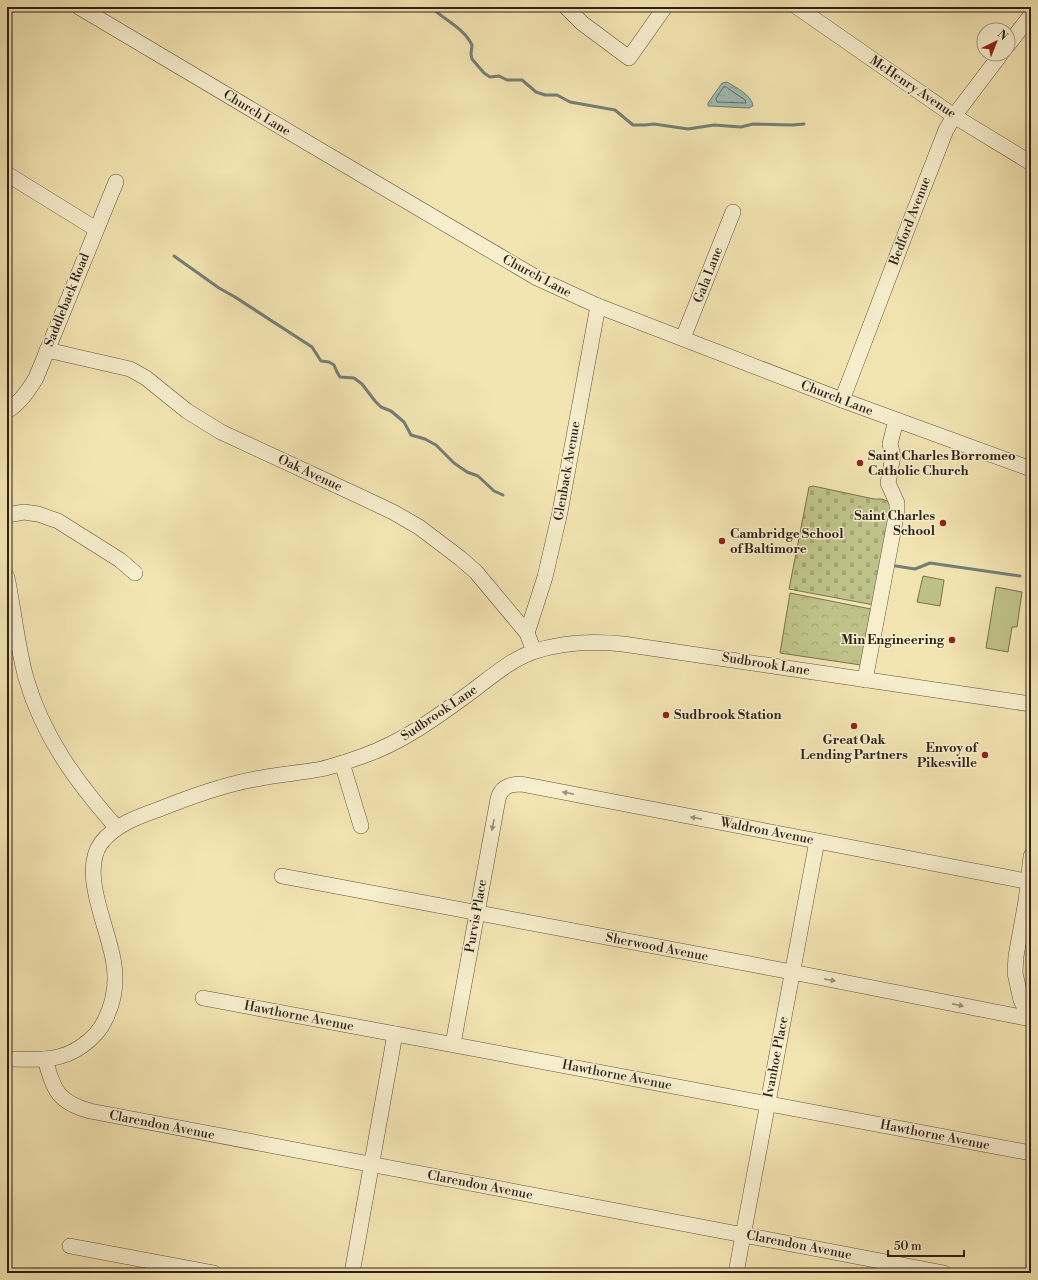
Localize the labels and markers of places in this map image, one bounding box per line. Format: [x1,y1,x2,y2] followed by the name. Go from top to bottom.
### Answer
[868,448,1016,479] place label: Saint Charles Borromeo Catholic Church
[855,458,865,468] marker: Saint Charles Borromeo Catholic Church
[854,508,936,539] place label: Saint Charles School
[938,518,948,528] marker: Saint Charles School
[730,526,844,557] place label: Cambridge School of Baltimore
[717,536,727,546] marker: Cambridge School of Baltimore
[841,632,945,648] place label: Min Engineering
[947,635,957,645] marker: Min Engineering
[674,707,782,723] place label: Sudbrook Station
[661,710,671,720] marker: Sudbrook Station
[849,721,859,731] marker: Great Oak Lending Partners
[800,732,908,763] place label: Great Oak Lending Partners
[917,740,978,771] place label: Envoy of Pikesville
[980,750,990,760] marker: Envoy of Pikesville

